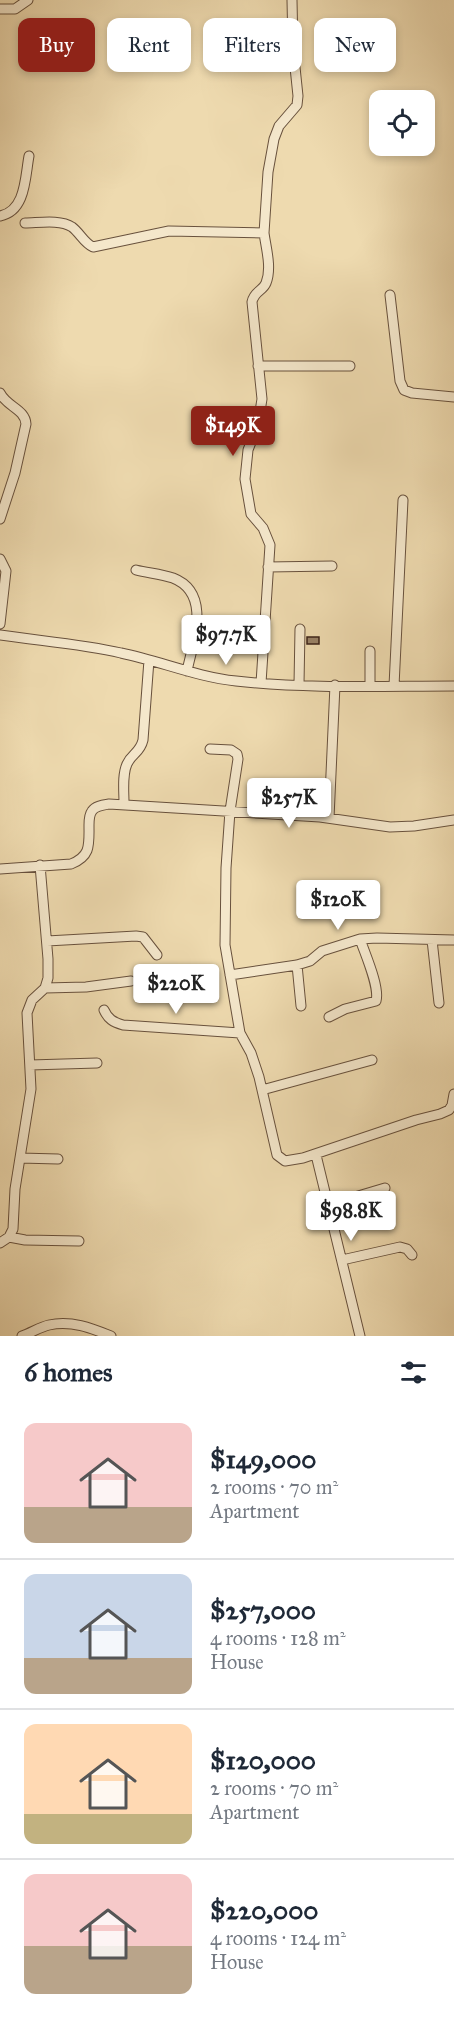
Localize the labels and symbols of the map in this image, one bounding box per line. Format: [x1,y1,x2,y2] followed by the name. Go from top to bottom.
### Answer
[191,406,275,457] pin: $149K
[177,615,275,666] pin: $97.7K
[247,778,331,829] pin: $257K
[296,880,380,931] pin: $120K
[134,964,218,1015] pin: $220K
[302,1191,400,1242] pin: $98.8K

